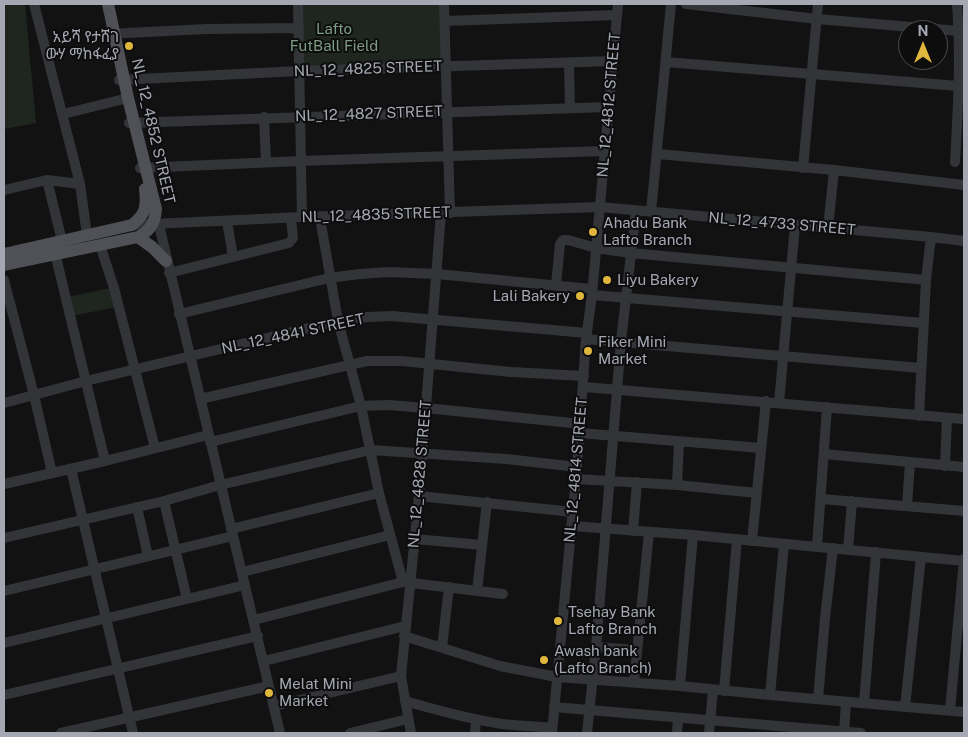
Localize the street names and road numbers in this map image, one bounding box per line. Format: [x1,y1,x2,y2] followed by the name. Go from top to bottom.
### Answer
[594,32,624,178] street label: NL_12_4812 STREET
[128,57,178,205] street label: NL_12_4852 STREET
[293,57,443,81] street label: NL_12_4825 STREET
[295,102,443,126] street label: NL_12_4827 STREET
[301,203,451,227] street label: NL_12_4835 STREET
[708,209,856,239] street label: NL_12_4733 STREET
[220,310,366,358] street label: NL_12_4841 STREET
[561,397,591,543] street label: NL_12_4814 STREET
[405,399,435,549] street label: NL_12_4828 STREET

